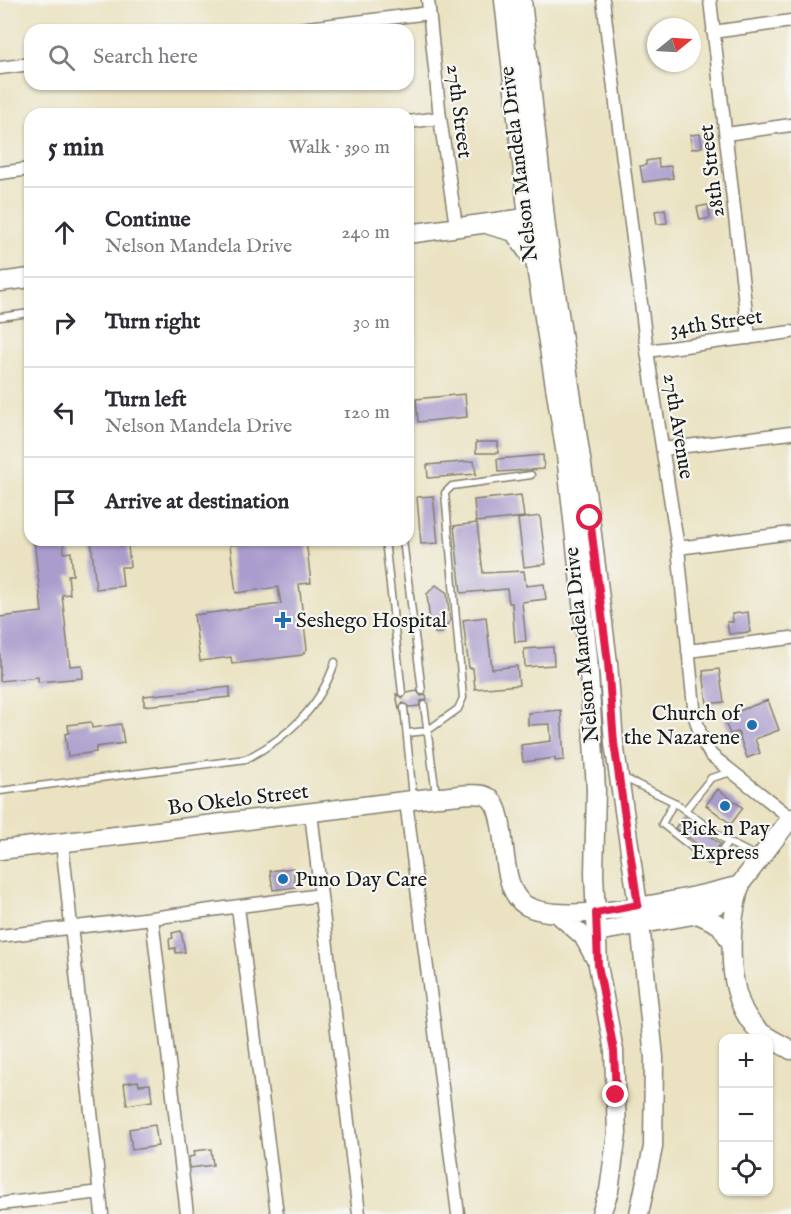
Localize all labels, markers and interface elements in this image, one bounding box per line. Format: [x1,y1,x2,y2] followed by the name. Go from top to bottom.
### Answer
[647,18,701,72] north arrow
[24,24,414,90] search box
[45,41,78,74] icon: search
[93,43,198,71] text: Search here
[439,63,478,160] street label: 27th Street
[494,64,545,263] street label: Nelson Mandela Drive
[693,123,732,219] street label: 28th Street
[48,131,104,164] text: 5 min
[288,135,390,160] text: Walk · 390 m
[105,206,191,234] text: Continue
[48,216,81,249] icon: ahead
[341,220,390,245] text: 240 m
[105,234,292,259] text: Nelson Mandela Drive
[668,304,764,343] street label: 34th Street
[48,306,81,339] icon: right
[105,308,200,336] text: Turn right
[353,310,390,335] text: 30 m
[656,371,699,481] street label: 27th Avenue
[105,386,187,414] text: Turn left
[48,396,81,429] icon: left
[344,400,390,425] text: 120 m
[105,414,292,439] text: Nelson Mandela Drive
[48,486,81,519] icon: arrive
[105,488,289,516] text: Arrive at destination
[576,504,602,530] route start
[559,545,606,744] street label: Nelson Mandela Drive
[296,608,447,635] place label: Seshego Hospital
[274,611,292,629] marker: Seshego Hospital
[624,701,743,752] place label: Church of the Nazarene
[745,718,759,732] marker: Church of the Nazarene
[166,778,310,823] street label: Bo Okelo Street
[718,799,732,813] marker: Pick n Pay Express
[680,816,770,867] place label: Pick n Pay Express
[295,867,428,894] place label: Puno Day Care
[276,872,290,886] marker: Puno Day Care
[719,1034,773,1196] map controls
[719,1034,773,1088] button: +
[602,1081,628,1107] route end
[719,1088,773,1142] button: −
[719,1142,773,1196] button: locate

